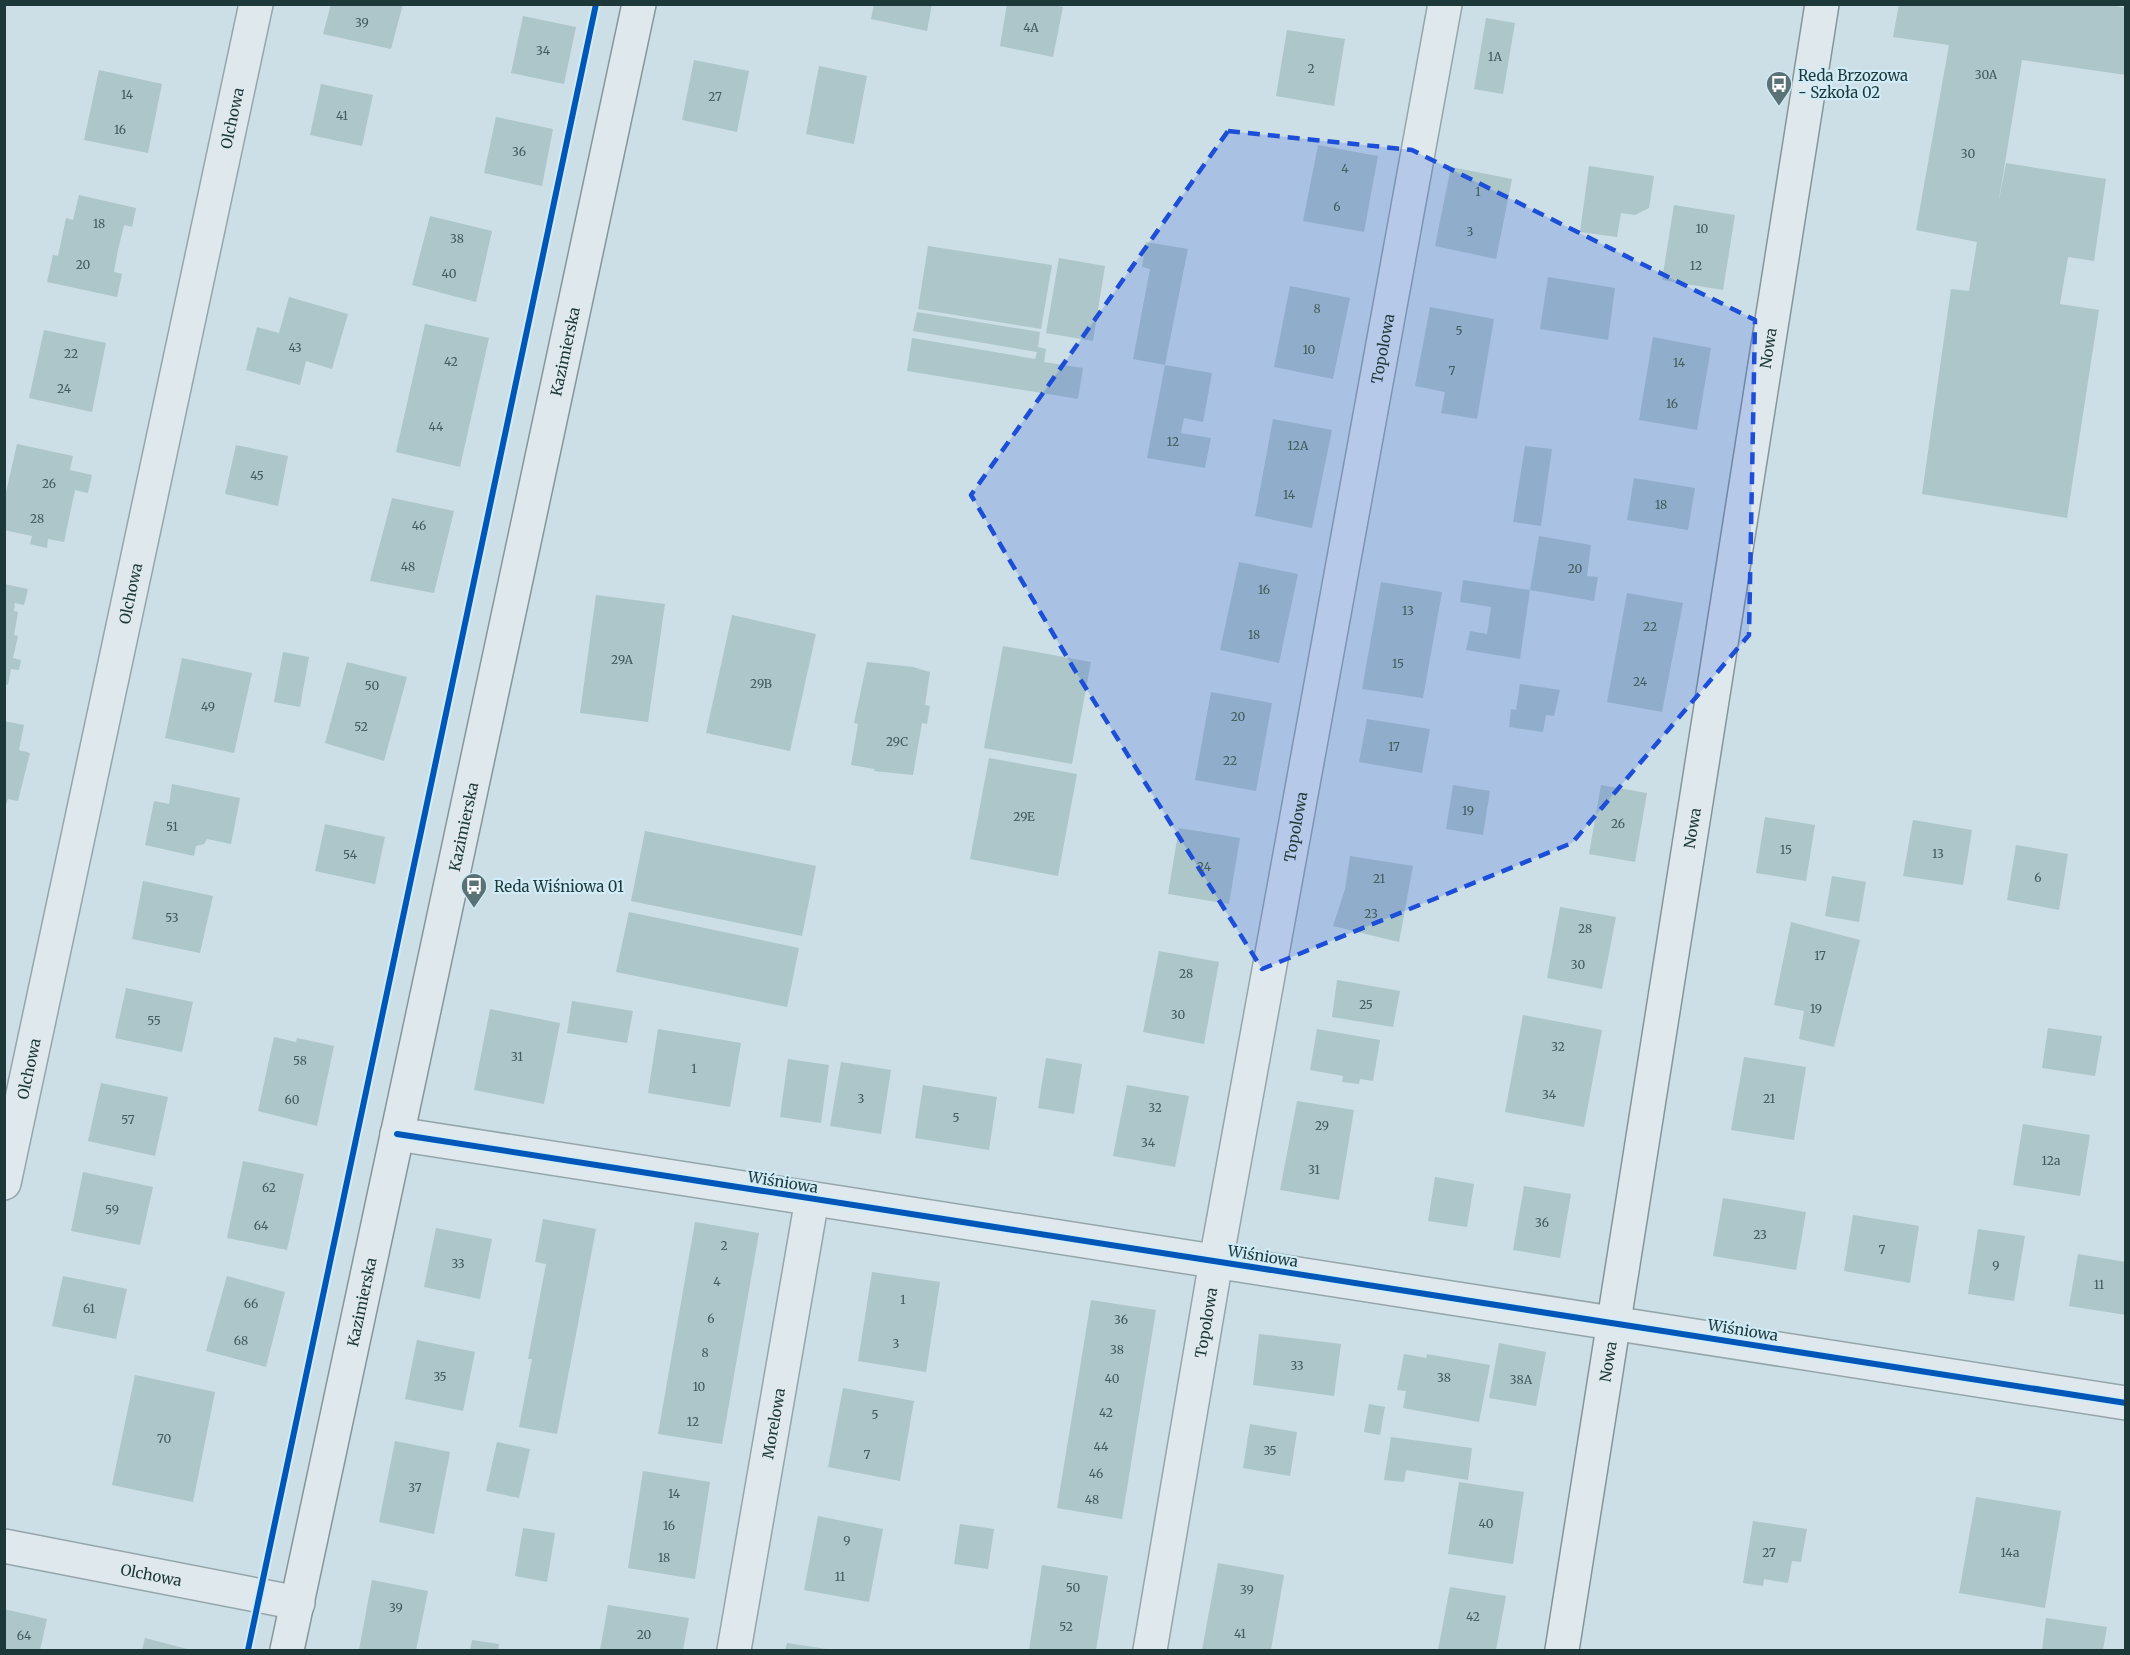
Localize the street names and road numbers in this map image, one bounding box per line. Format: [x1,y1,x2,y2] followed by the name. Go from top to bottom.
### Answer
[216,86,247,150] street label: Olchowa
[546,305,583,398] street label: Kazimierska
[1367,312,1398,385] street label: Topolowa
[1755,326,1780,370] street label: Nowa
[114,561,146,626] street label: Olchowa
[444,780,482,873] street label: Kazimierska
[1279,790,1311,863] street label: Topolowa
[1679,807,1704,850] street label: Nowa
[13,1036,44,1101] street label: Olchowa
[745,1167,820,1197] street label: Wiśniowa
[1225,1241,1300,1271] street label: Wiśniowa
[343,1256,380,1348] street label: Kazimierska
[1190,1286,1221,1359] street label: Topolowa
[1705,1315,1780,1345] street label: Wiśniowa
[1595,1340,1620,1383] street label: Nowa
[758,1386,789,1460] street label: Morelowa
[119,1559,183,1590] street label: Olchowa

